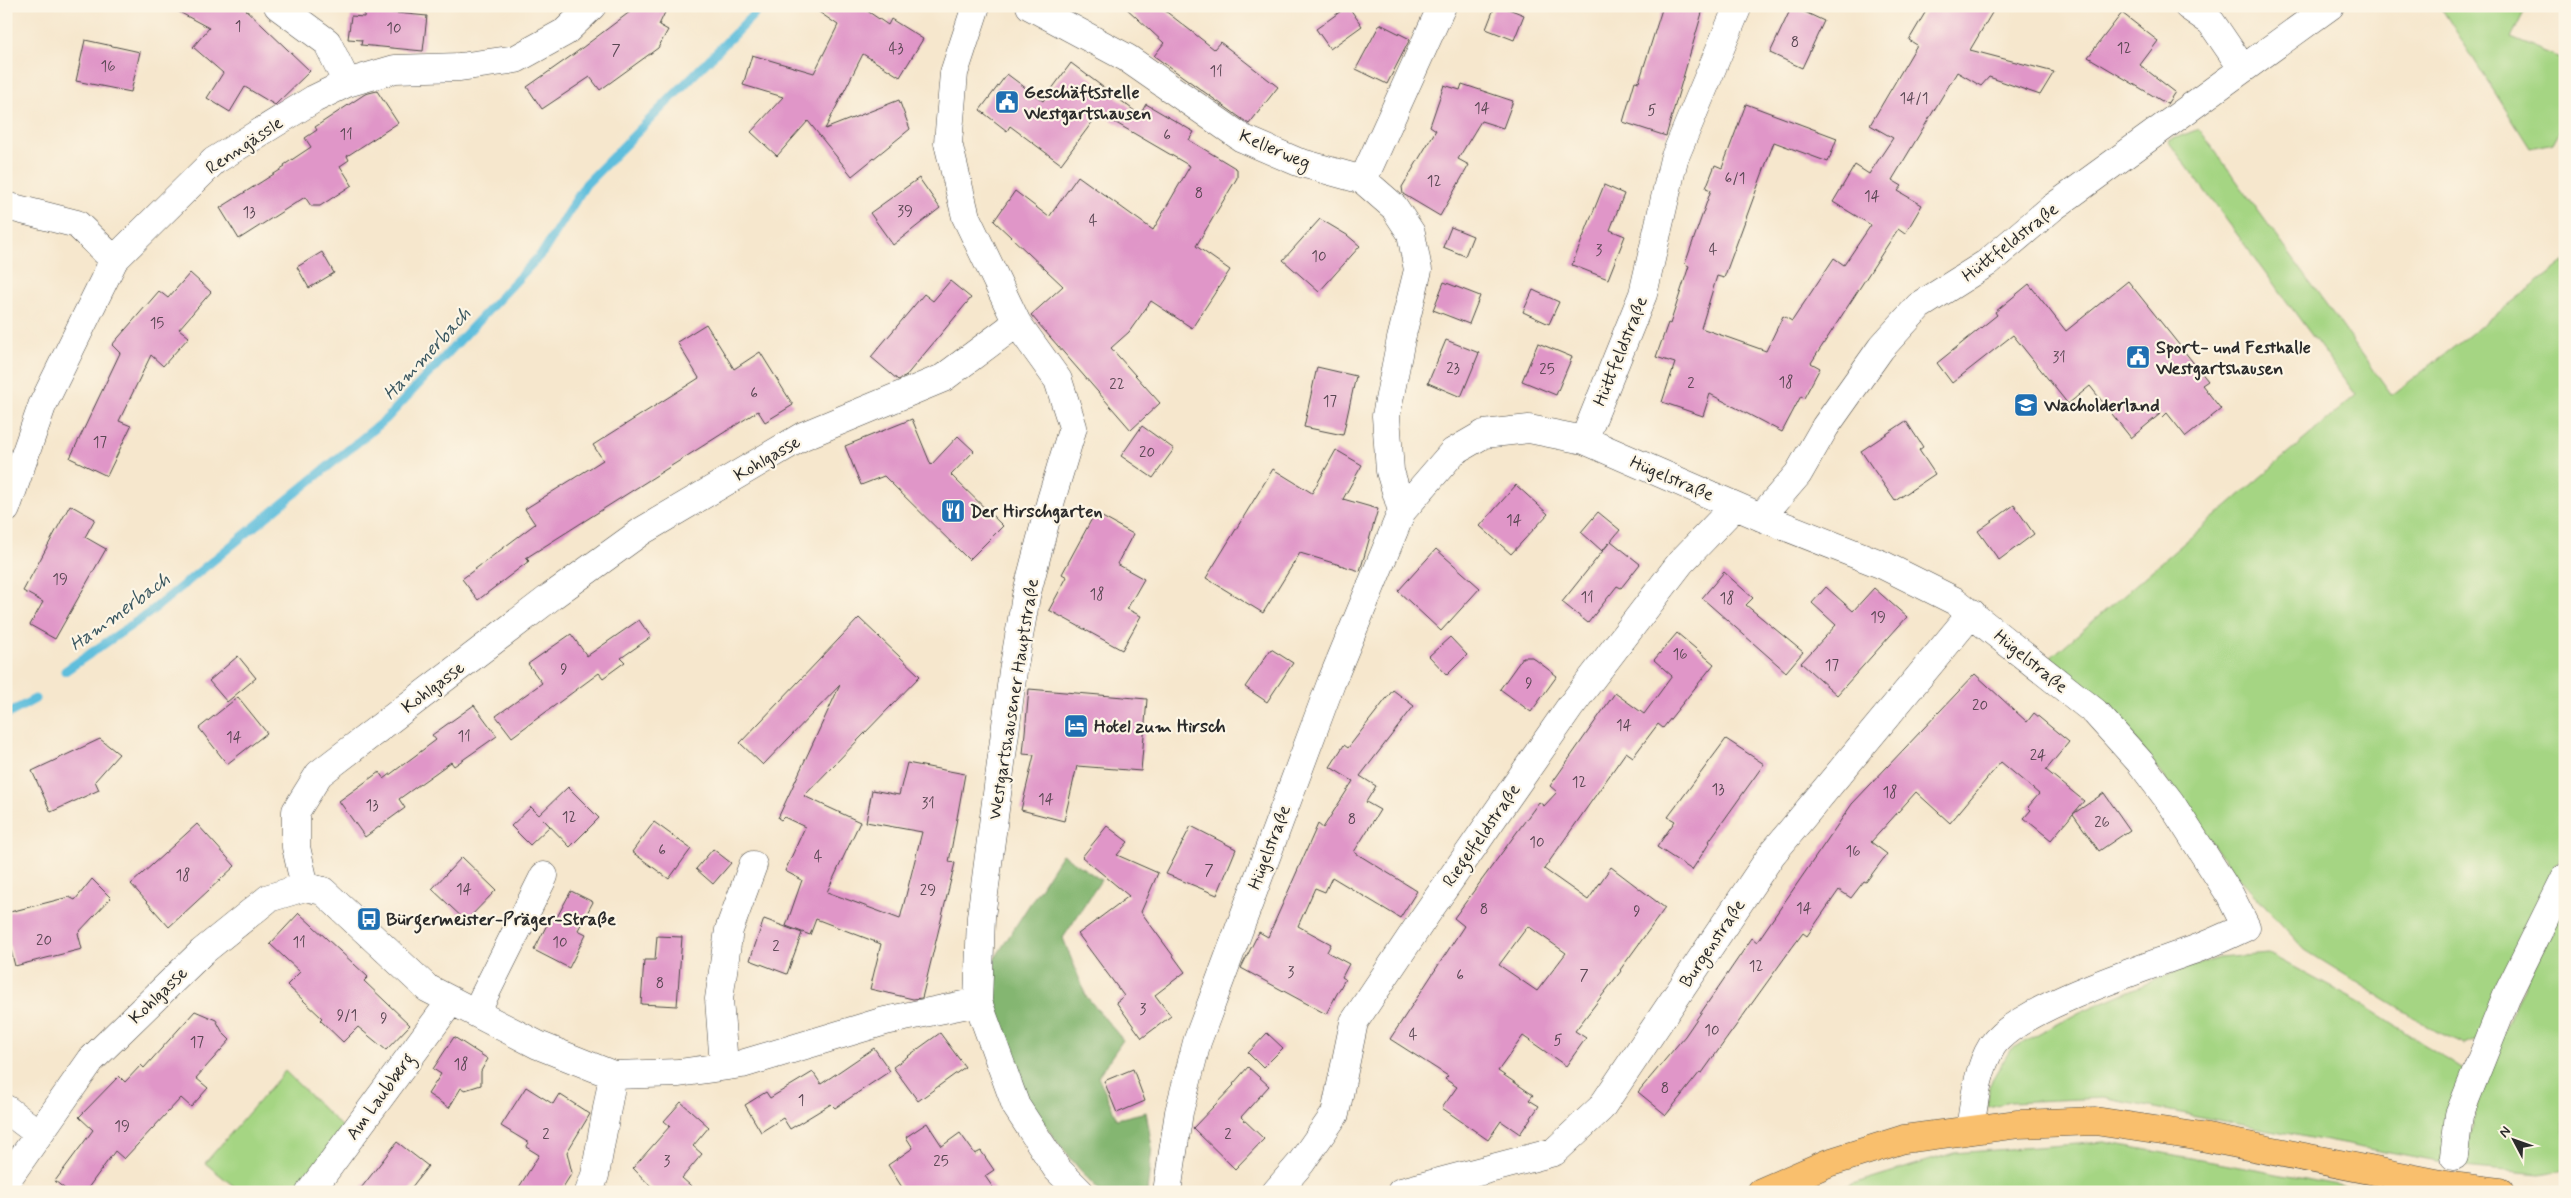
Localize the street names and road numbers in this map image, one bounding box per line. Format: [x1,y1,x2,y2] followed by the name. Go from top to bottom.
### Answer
[201,111,288,181] street label: Renngässle
[1235,124,1314,177] street label: Kellerweg
[1957,197,2064,288] street label: Hüttfeldstraße
[1588,293,1654,410] street label: Hüttfeldstraße
[730,430,805,488] street label: Kohlgasse
[1626,450,1717,507] street label: Hügelstraße
[983,577,1045,822] street label: Westgartshausener Hauptstraße
[1988,624,2073,699] street label: Hügelstraße
[397,656,470,719] street label: Kohlgasse
[1437,779,1528,893] street label: Riegelfeldstraße
[1243,801,1297,893] street label: Hügelstraße
[1674,895,1752,993] street label: Burgenstraße
[124,962,193,1030] street label: Kohlgasse
[341,1048,422,1146] street label: Am Laubberg

